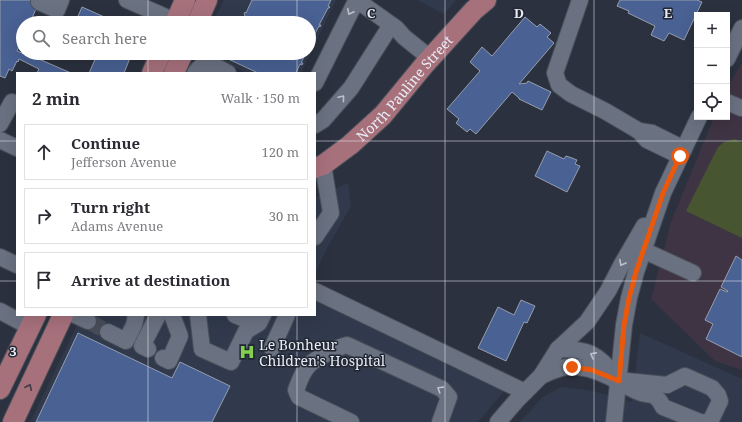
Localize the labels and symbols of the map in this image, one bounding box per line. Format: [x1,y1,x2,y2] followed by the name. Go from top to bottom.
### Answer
[367,4,376,22] text: C
[514,4,524,22] text: D
[664,4,673,22] text: E
[347,7,355,15] one-way arrow
[352,31,456,145] street label: North Pauline Street
[338,95,345,102] one-way arrow
[671,147,689,165] route start
[620,259,627,266] one-way arrow
[259,335,386,370] place label: Le Bonheur Children's Hospital
[9,342,17,360] text: 3
[238,343,256,361] hospital icon: Le Bonheur Children's Hospital
[590,353,597,360] one-way arrow
[563,358,581,376] route end
[24,383,32,391] one-way arrow
[437,386,444,394] one-way arrow

